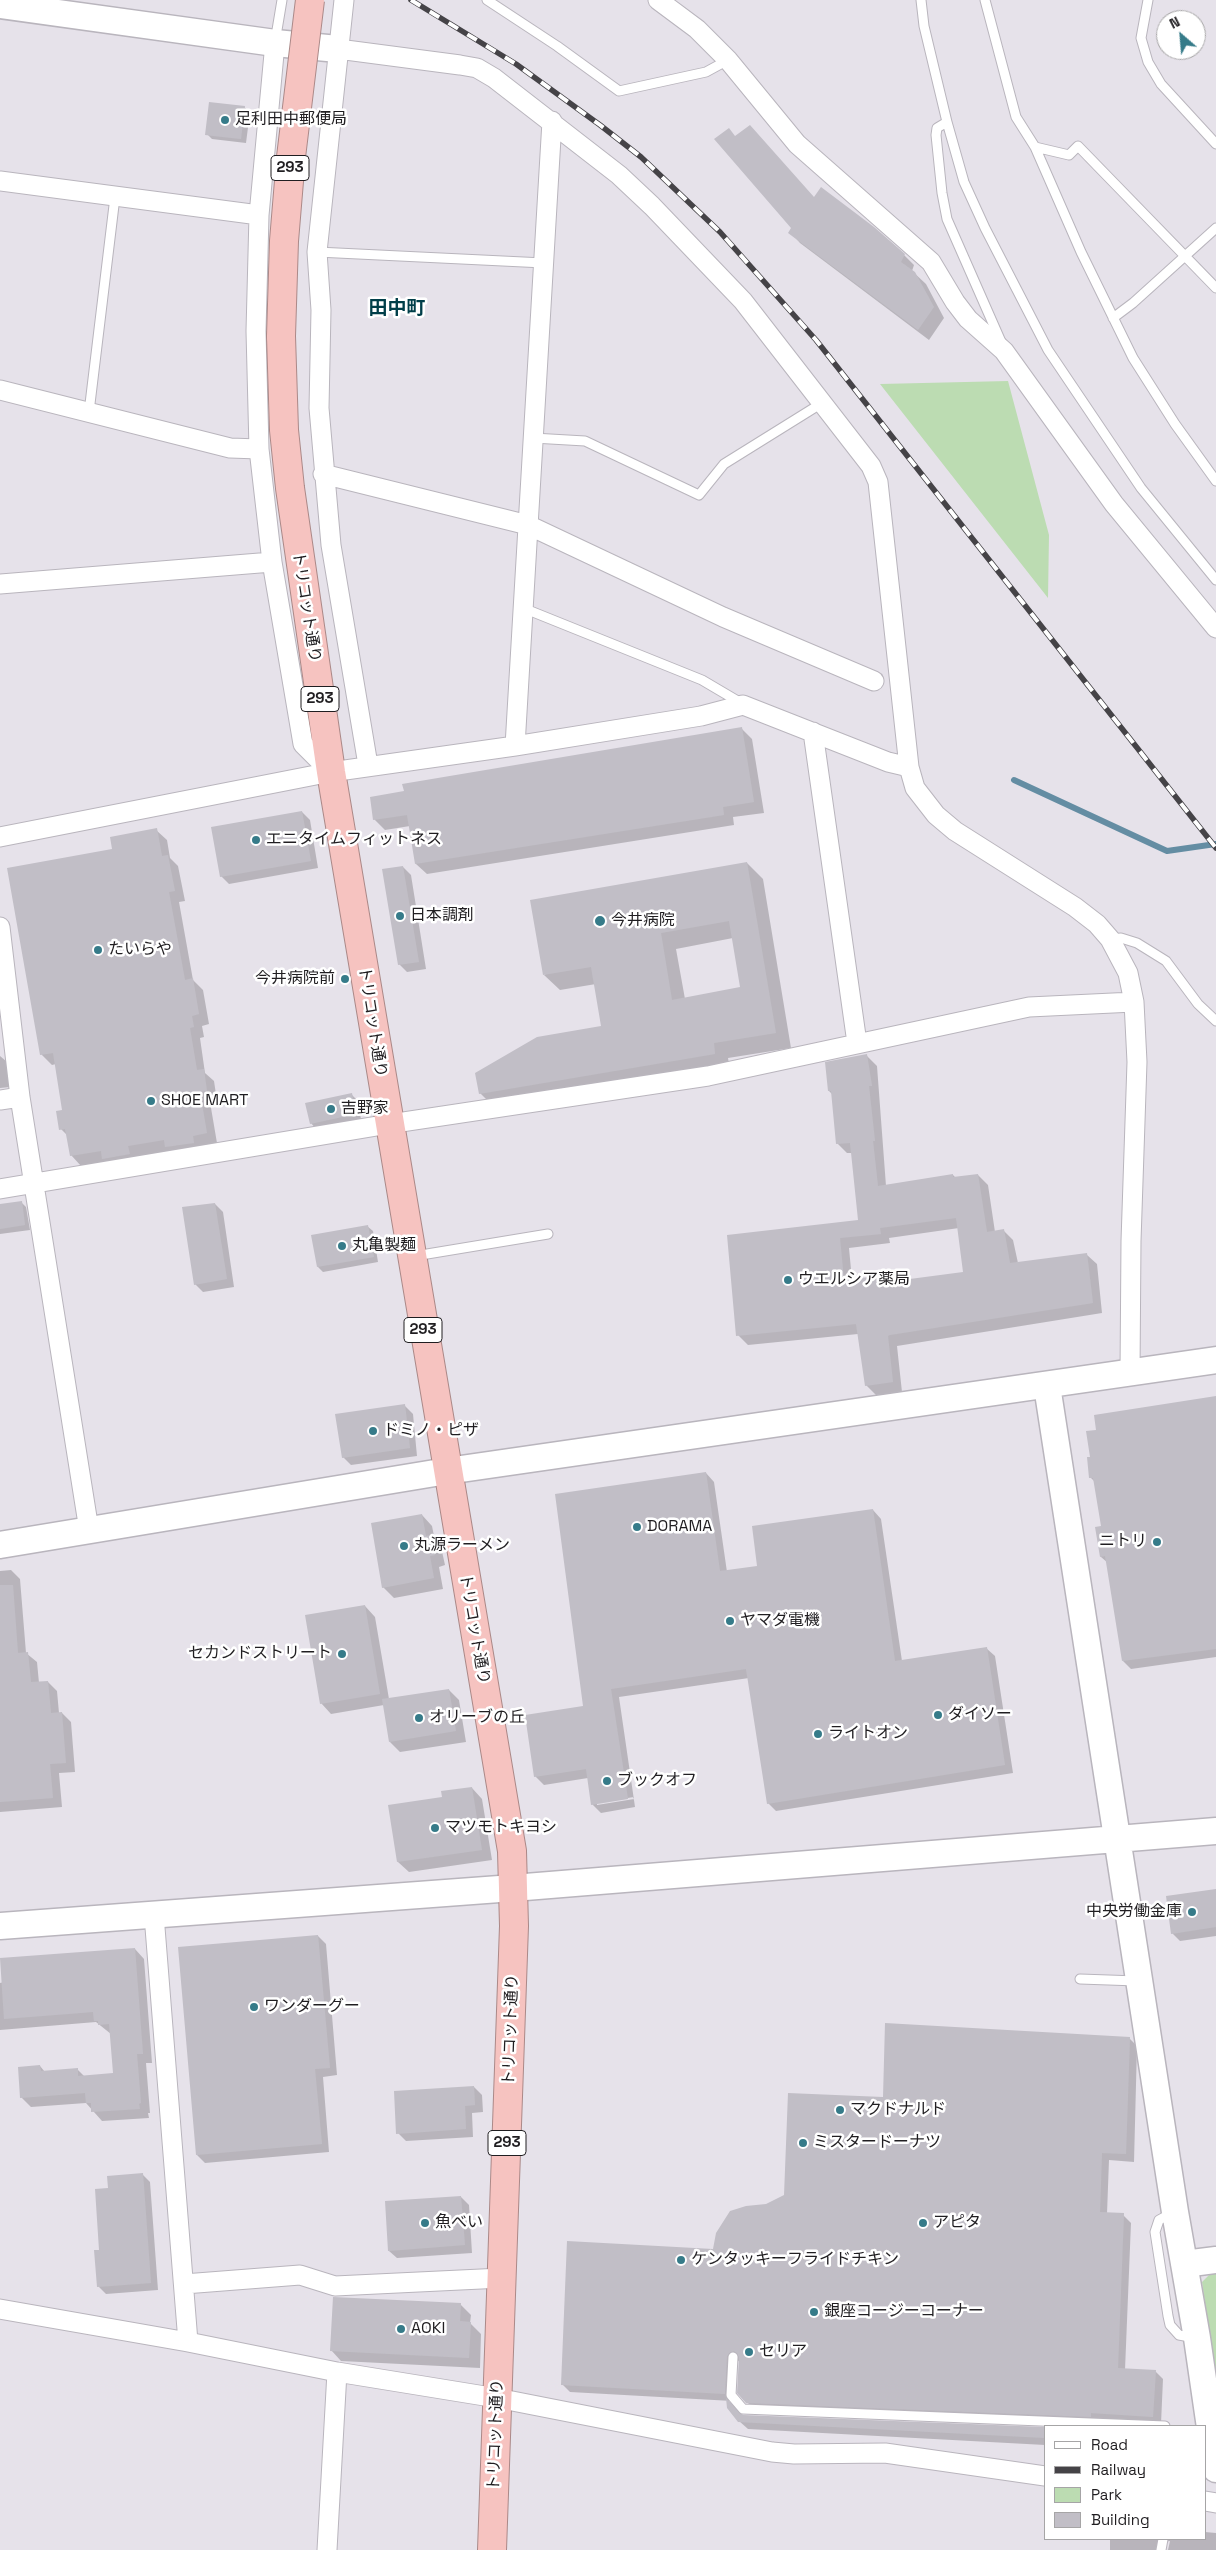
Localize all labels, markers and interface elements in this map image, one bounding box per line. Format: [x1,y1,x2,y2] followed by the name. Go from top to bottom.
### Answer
[1156,10,1206,60] north arrow
[1166,12,1183,33] text: N
[235,110,347,130] place label: 足利田中郵便局
[219,114,231,126] marker: 足利田中郵便局
[271,156,309,180] road number: 293
[369,298,425,320] district label: 田中町
[288,550,324,664] street label: トリコット通り
[301,686,339,712] road number: 293
[266,830,442,850] place label: エニタイムフィットネス
[250,834,262,846] marker: エニタイムフィットネス
[410,906,474,926] place label: 日本調剤
[394,910,406,922] marker: 日本調剤
[611,911,675,931] place label: 今井病院
[593,914,607,928] marker: 今井病院
[108,940,172,960] place label: たいらや
[92,944,104,956] marker: たいらや
[354,965,390,1079] street label: トリコット通り
[255,969,335,989] place label: 今井病院前
[339,973,351,985] marker: 今井病院前
[161,1091,248,1111] place label: SHOE MART
[145,1095,157,1107] marker: SHOE MART
[341,1099,389,1119] place label: 吉野家
[325,1103,337,1115] marker: 吉野家
[352,1236,416,1256] place label: 丸亀製麺
[336,1240,348,1252] marker: 丸亀製麺
[798,1270,910,1290] place label: ウエルシア薬局
[782,1274,794,1286] marker: ウエルシア薬局
[404,1318,442,1342] road number: 293
[383,1421,479,1441] place label: ドミノ・ピザ
[367,1425,379,1437] marker: ドミノ・ピザ
[647,1517,712,1537] place label: DORAMA
[631,1521,643,1533] marker: DORAMA
[1099,1532,1147,1552] place label: ニトリ
[414,1536,510,1556] place label: 丸源ラーメン
[1151,1536,1163,1548] marker: ニトリ
[398,1540,410,1552] marker: 丸源ラーメン
[455,1572,493,1686] street label: トリコット通り
[740,1611,820,1631] place label: ヤマダ電機
[724,1615,736,1627] marker: ヤマダ電機
[188,1644,332,1664] place label: セカンドストリート
[336,1648,348,1660] marker: セカンドストリート
[948,1705,1012,1725] place label: ダイソー
[429,1708,525,1728] place label: オリーブの丘
[932,1709,944,1721] marker: ダイソー
[413,1712,425,1724] marker: オリーブの丘
[828,1724,908,1744] place label: ライトオン
[812,1728,824,1740] marker: ライトオン
[617,1771,697,1791] place label: ブックオフ
[601,1775,613,1787] marker: ブックオフ
[445,1818,557,1838] place label: マツモトキヨシ
[429,1822,441,1834] marker: マツモトキヨシ
[1086,1902,1182,1922] place label: 中央労働金庫
[1186,1906,1198,1918] marker: 中央労働金庫
[499,1974,523,2086] street label: トリコット通り
[264,1997,360,2017] place label: ワンダーグー
[248,2001,260,2013] marker: ワンダーグー
[850,2100,946,2120] place label: マクドナルド
[834,2104,846,2116] marker: マクドナルド
[488,2130,526,2156] road number: 293
[813,2133,941,2153] place label: ミスタードーナツ
[797,2137,809,2149] marker: ミスタードーナツ
[435,2213,483,2233] place label: 魚べい
[933,2213,981,2233] place label: アピタ
[419,2217,431,2229] marker: 魚べい
[917,2217,929,2229] marker: アピタ
[691,2250,899,2270] place label: ケンタッキーフライドチキン
[675,2254,687,2266] marker: ケンタッキーフライドチキン
[824,2302,984,2322] place label: 銀座コージーコーナー
[808,2306,820,2318] marker: 銀座コージーコーナー
[411,2319,445,2339] place label: AOKI
[395,2323,407,2335] marker: AOKI
[759,2342,807,2362] place label: セリア
[743,2346,755,2358] marker: セリア
[484,2379,508,2491] street label: トリコット通り
[1044,2425,1206,2540] legend
[1091,2435,1128,2454] text: Road
[1091,2460,1146,2479] text: Railway
[1091,2485,1122,2504] text: Park
[1091,2510,1150,2529] text: Building

